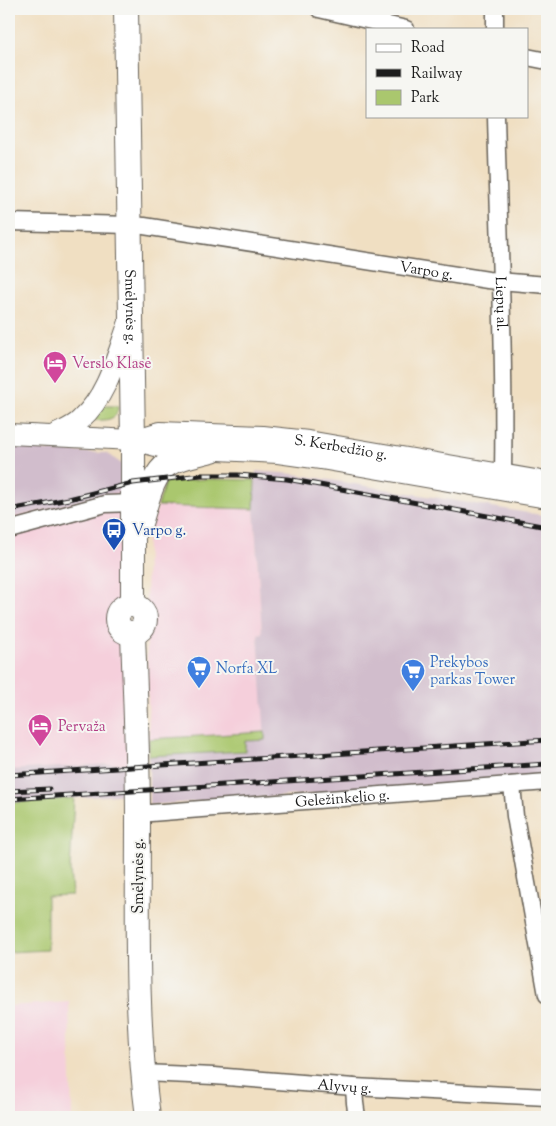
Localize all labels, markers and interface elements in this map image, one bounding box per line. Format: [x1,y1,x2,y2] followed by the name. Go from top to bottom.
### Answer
[366,28,528,118] legend
[411,38,445,59] text: Road
[411,64,463,85] text: Railway
[411,88,440,109] text: Park
[398,257,455,286] street label: Varpo g.
[118,269,140,345] street label: Smėlynės g.
[489,276,511,332] street label: Liepų al.
[42,350,68,384] hotel icon: Verslo Klasė
[72,354,151,375] place label: Verslo Klasė
[293,431,389,466] street label: S. Kerbedžio g.
[101,517,127,551] bus stop icon: Varpo g.
[132,521,186,542] place label: Varpo g.
[430,653,516,691] place label: Prekybos parkas Tower
[186,655,212,689] supermarket icon: Norfa XL
[400,658,426,692] supermarket icon: Prekybos parkas Tower
[216,659,277,680] place label: Norfa XL
[27,713,53,747] hotel icon: Pervaža
[58,717,106,738] place label: Pervaža
[294,785,391,814] street label: Geležinkelio g.
[129,838,150,914] street label: Smėlynės g.
[316,1075,372,1100] street label: Alyvų g.

